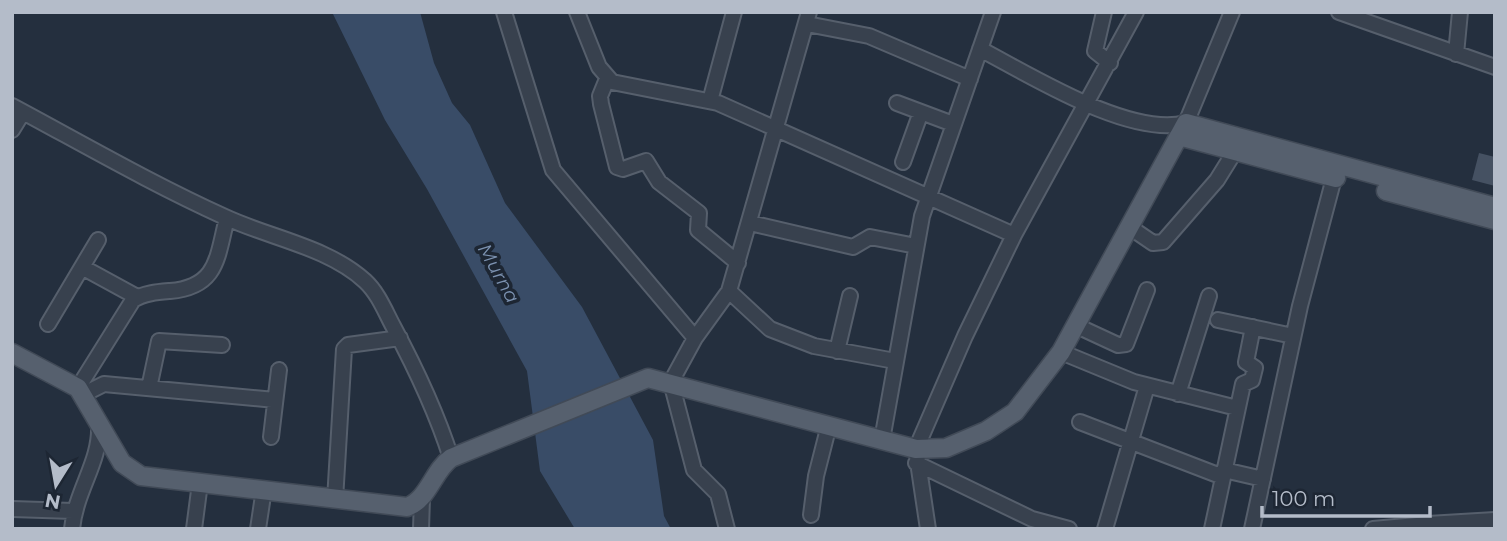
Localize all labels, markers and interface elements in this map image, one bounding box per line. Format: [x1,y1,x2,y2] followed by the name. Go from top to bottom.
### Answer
[473,240,524,307] water label: Murna
[21,450,91,520] north arrow
[1262,475,1430,518] scale bar
[1272,486,1335,511] text: 100 m
[43,488,63,514] text: N

